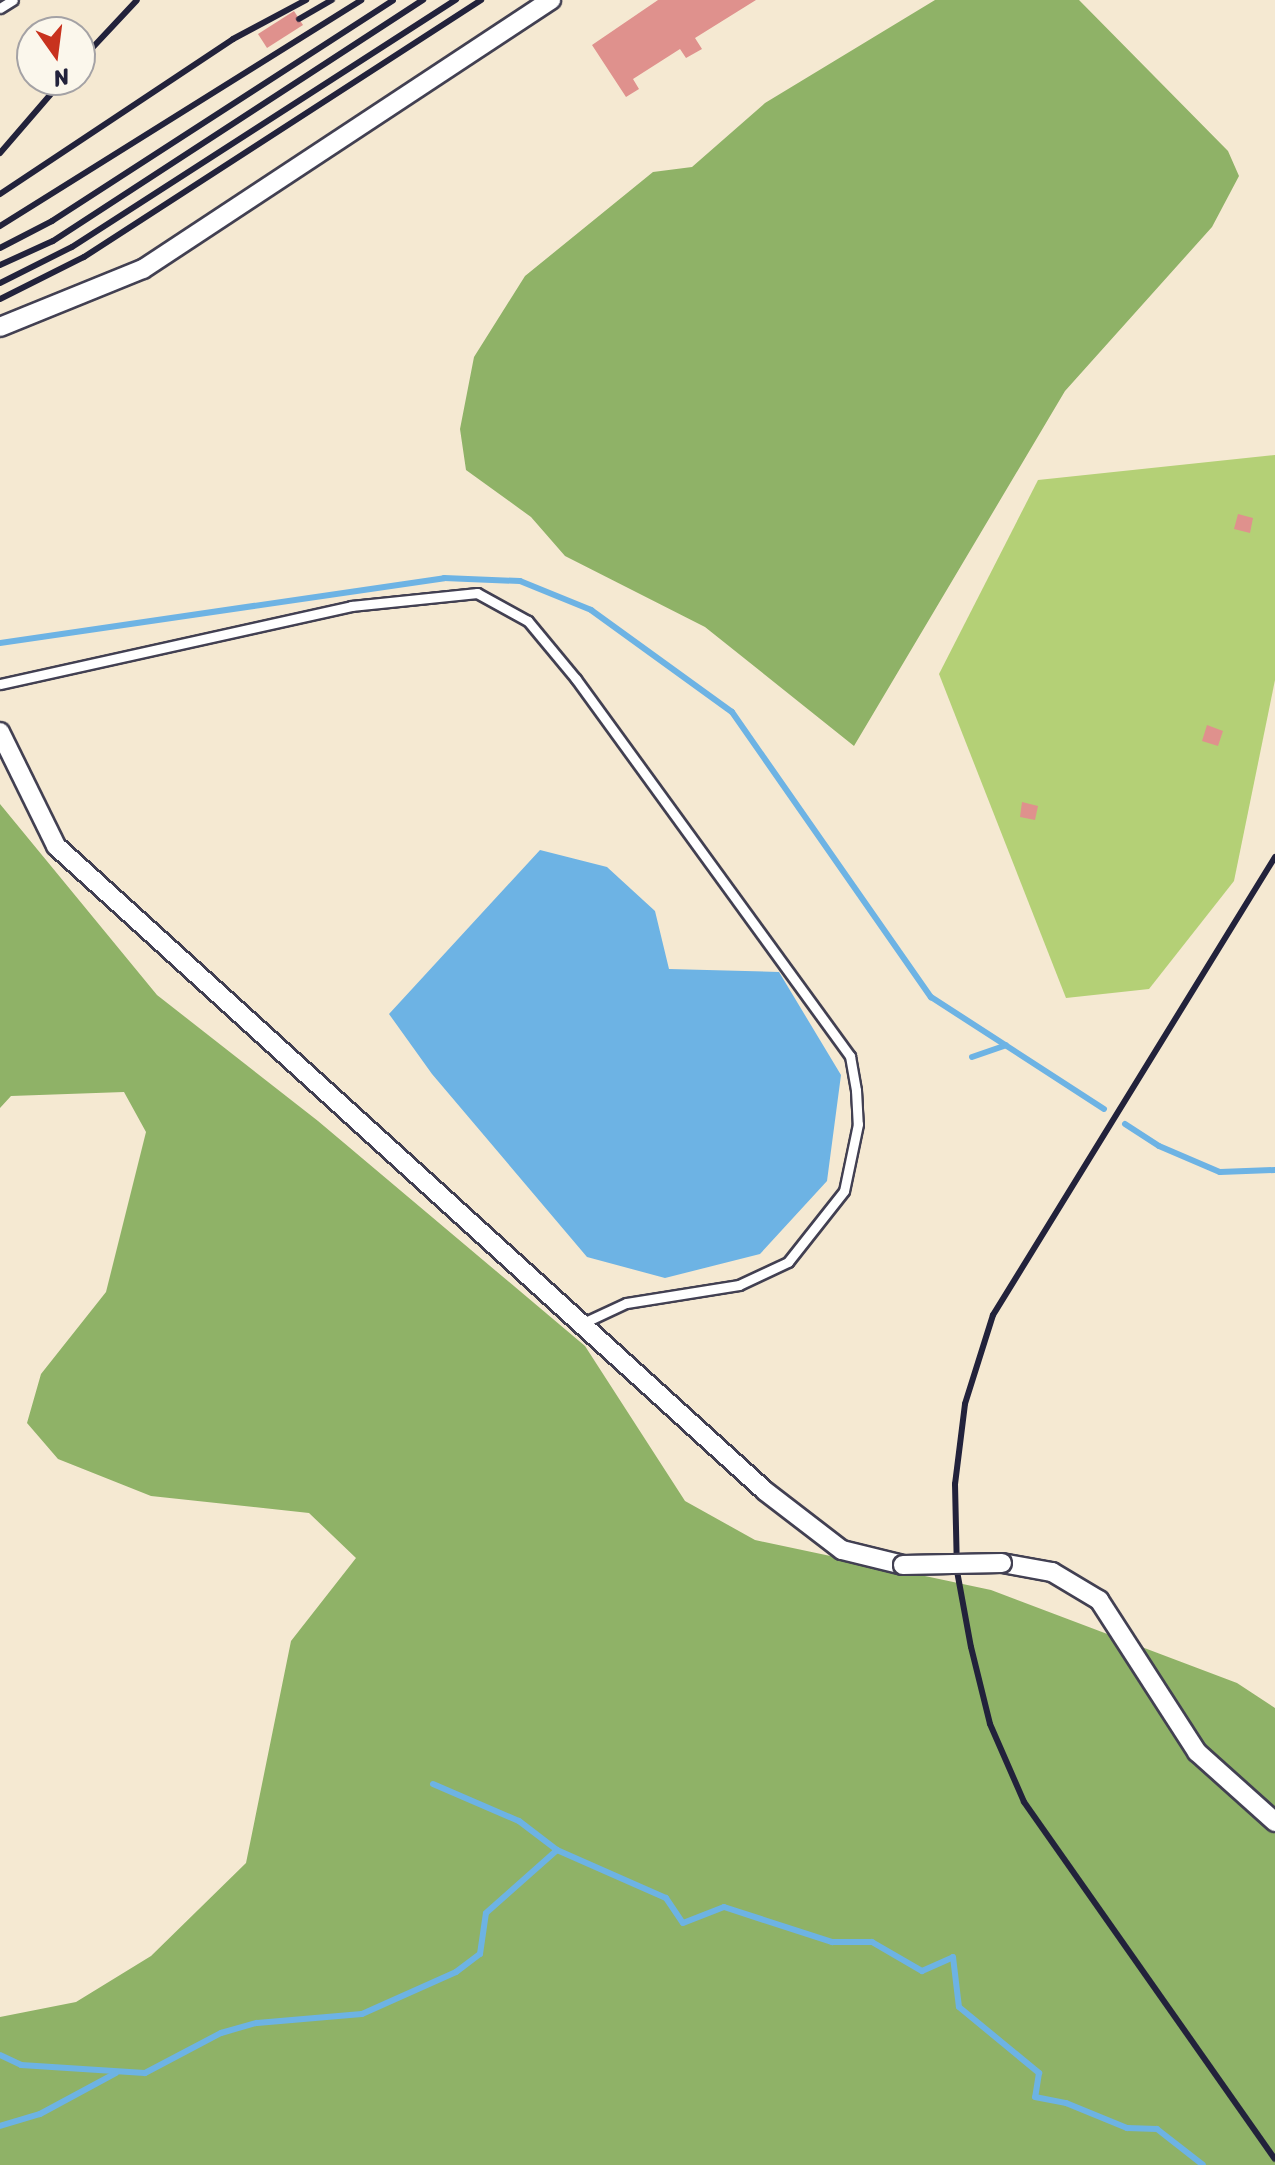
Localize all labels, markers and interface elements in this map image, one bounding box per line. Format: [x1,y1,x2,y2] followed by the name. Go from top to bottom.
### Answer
[16,16,96,96] north arrow
[49,57,74,99] text: N

